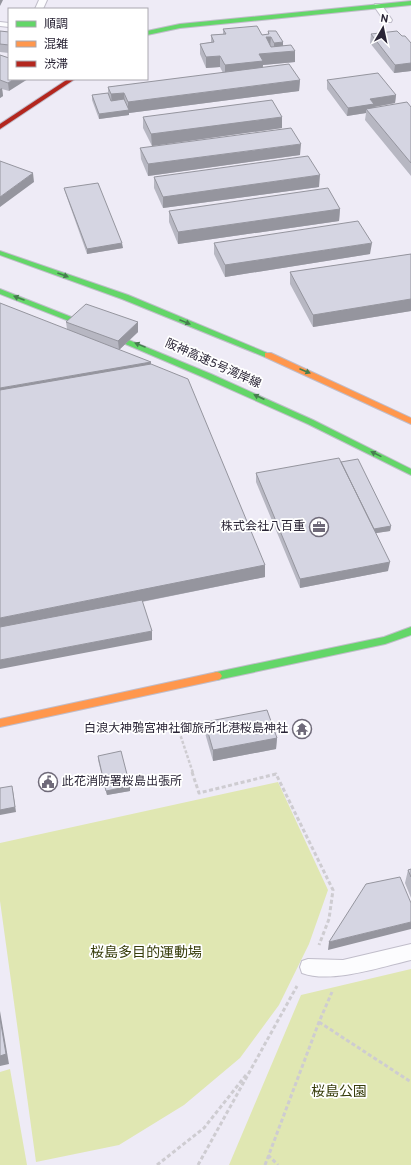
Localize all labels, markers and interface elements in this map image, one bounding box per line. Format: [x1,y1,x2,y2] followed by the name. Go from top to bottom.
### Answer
[8,8,148,80] legend
[363,8,403,48] north arrow
[379,12,389,27] text: N
[44,17,68,33] text: 順調
[44,37,68,53] text: 混雑
[44,57,68,73] text: 渋滞
[58,273,70,279] one-way arrow
[13,295,25,301] one-way arrow
[179,319,191,325] one-way arrow
[162,336,264,392] street label: 阪神高速5号湾岸線
[134,342,146,348] one-way arrow
[299,369,311,375] one-way arrow
[253,394,265,400] one-way arrow
[371,451,382,457] one-way arrow
[308,516,330,538] office icon: 株式会社八百重
[221,519,305,535] place label: 株式会社八百重
[291,718,313,740] temple icon: 白浪大神鴉宮神社御旅所北港桜島神社
[84,721,288,737] place label: 白浪大神鴉宮神社御旅所北港桜島神社
[37,771,59,793] public building icon: 此花消防署桜島出張所
[62,774,182,790] place label: 此花消防署桜島出張所
[90,944,202,962] park label: 桜島多目的運動場
[311,1084,367,1101] park label: 桜島公園

